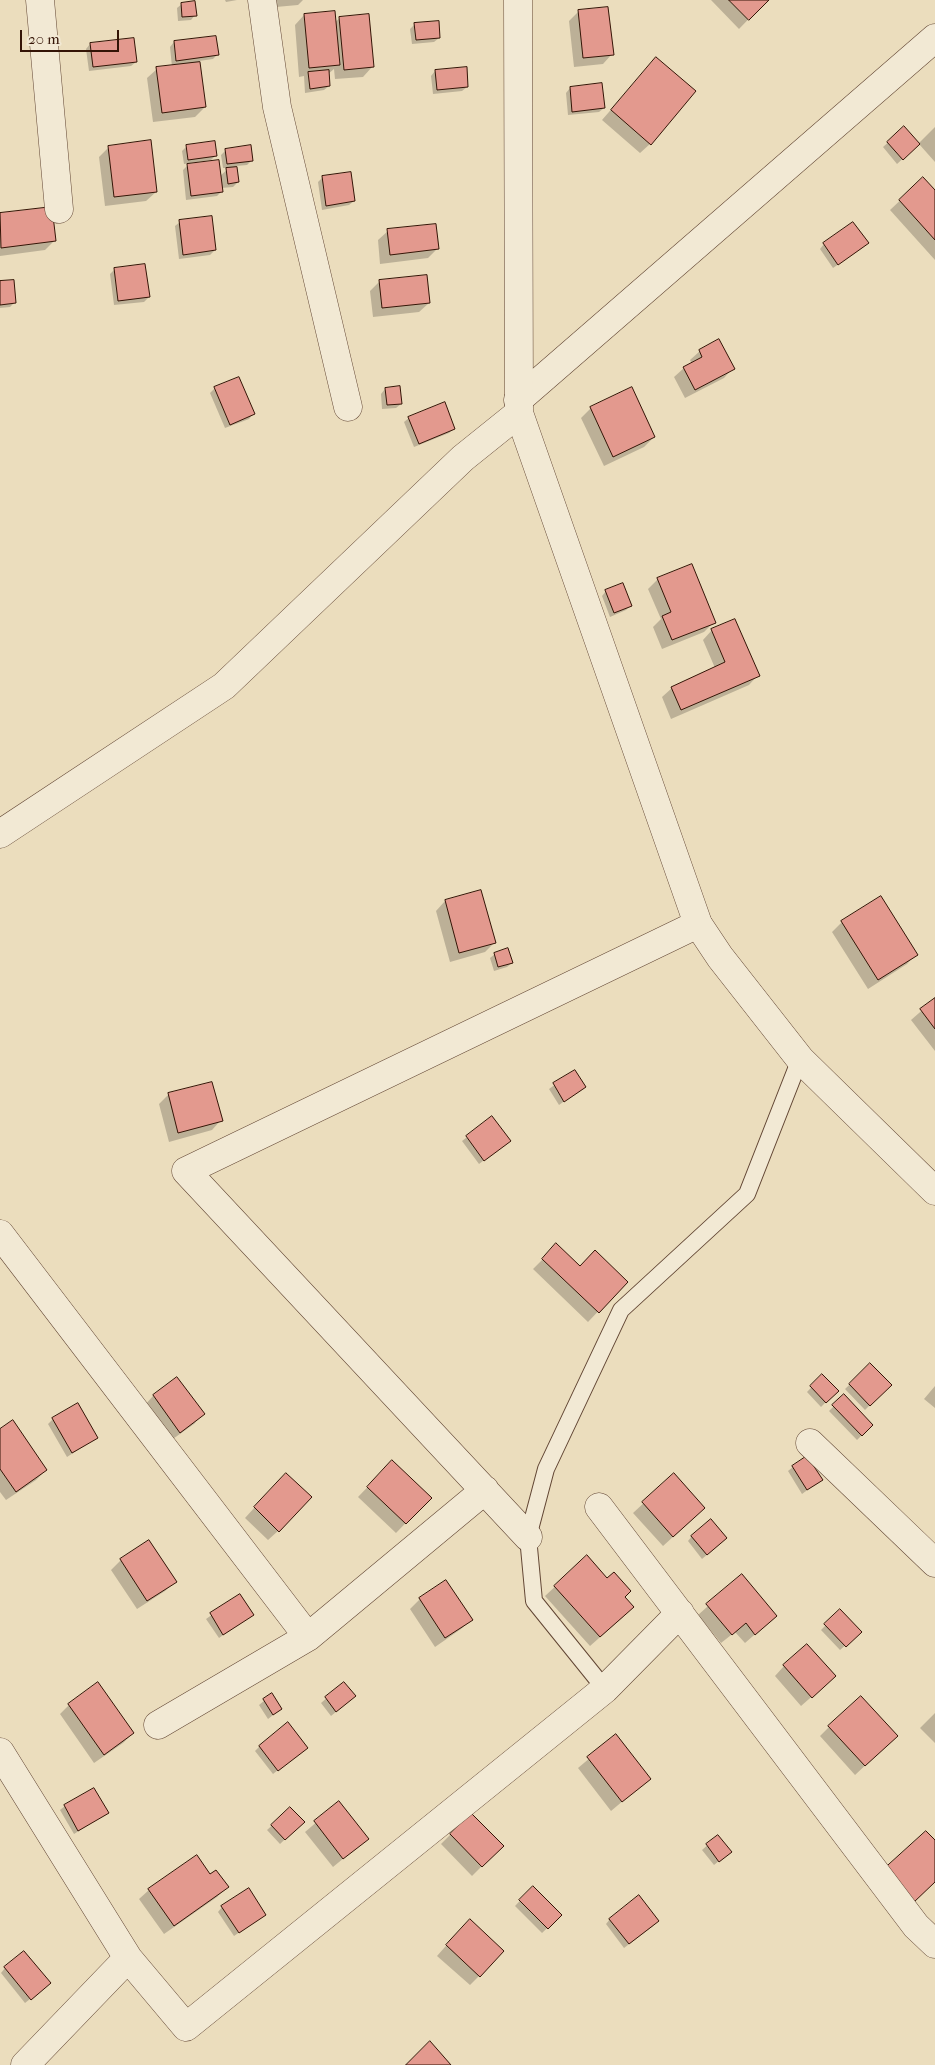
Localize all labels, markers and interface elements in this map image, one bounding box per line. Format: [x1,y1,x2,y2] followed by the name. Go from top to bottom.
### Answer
[22,20,121,52] scale bar
[28,30,60,48] text: 20 m

